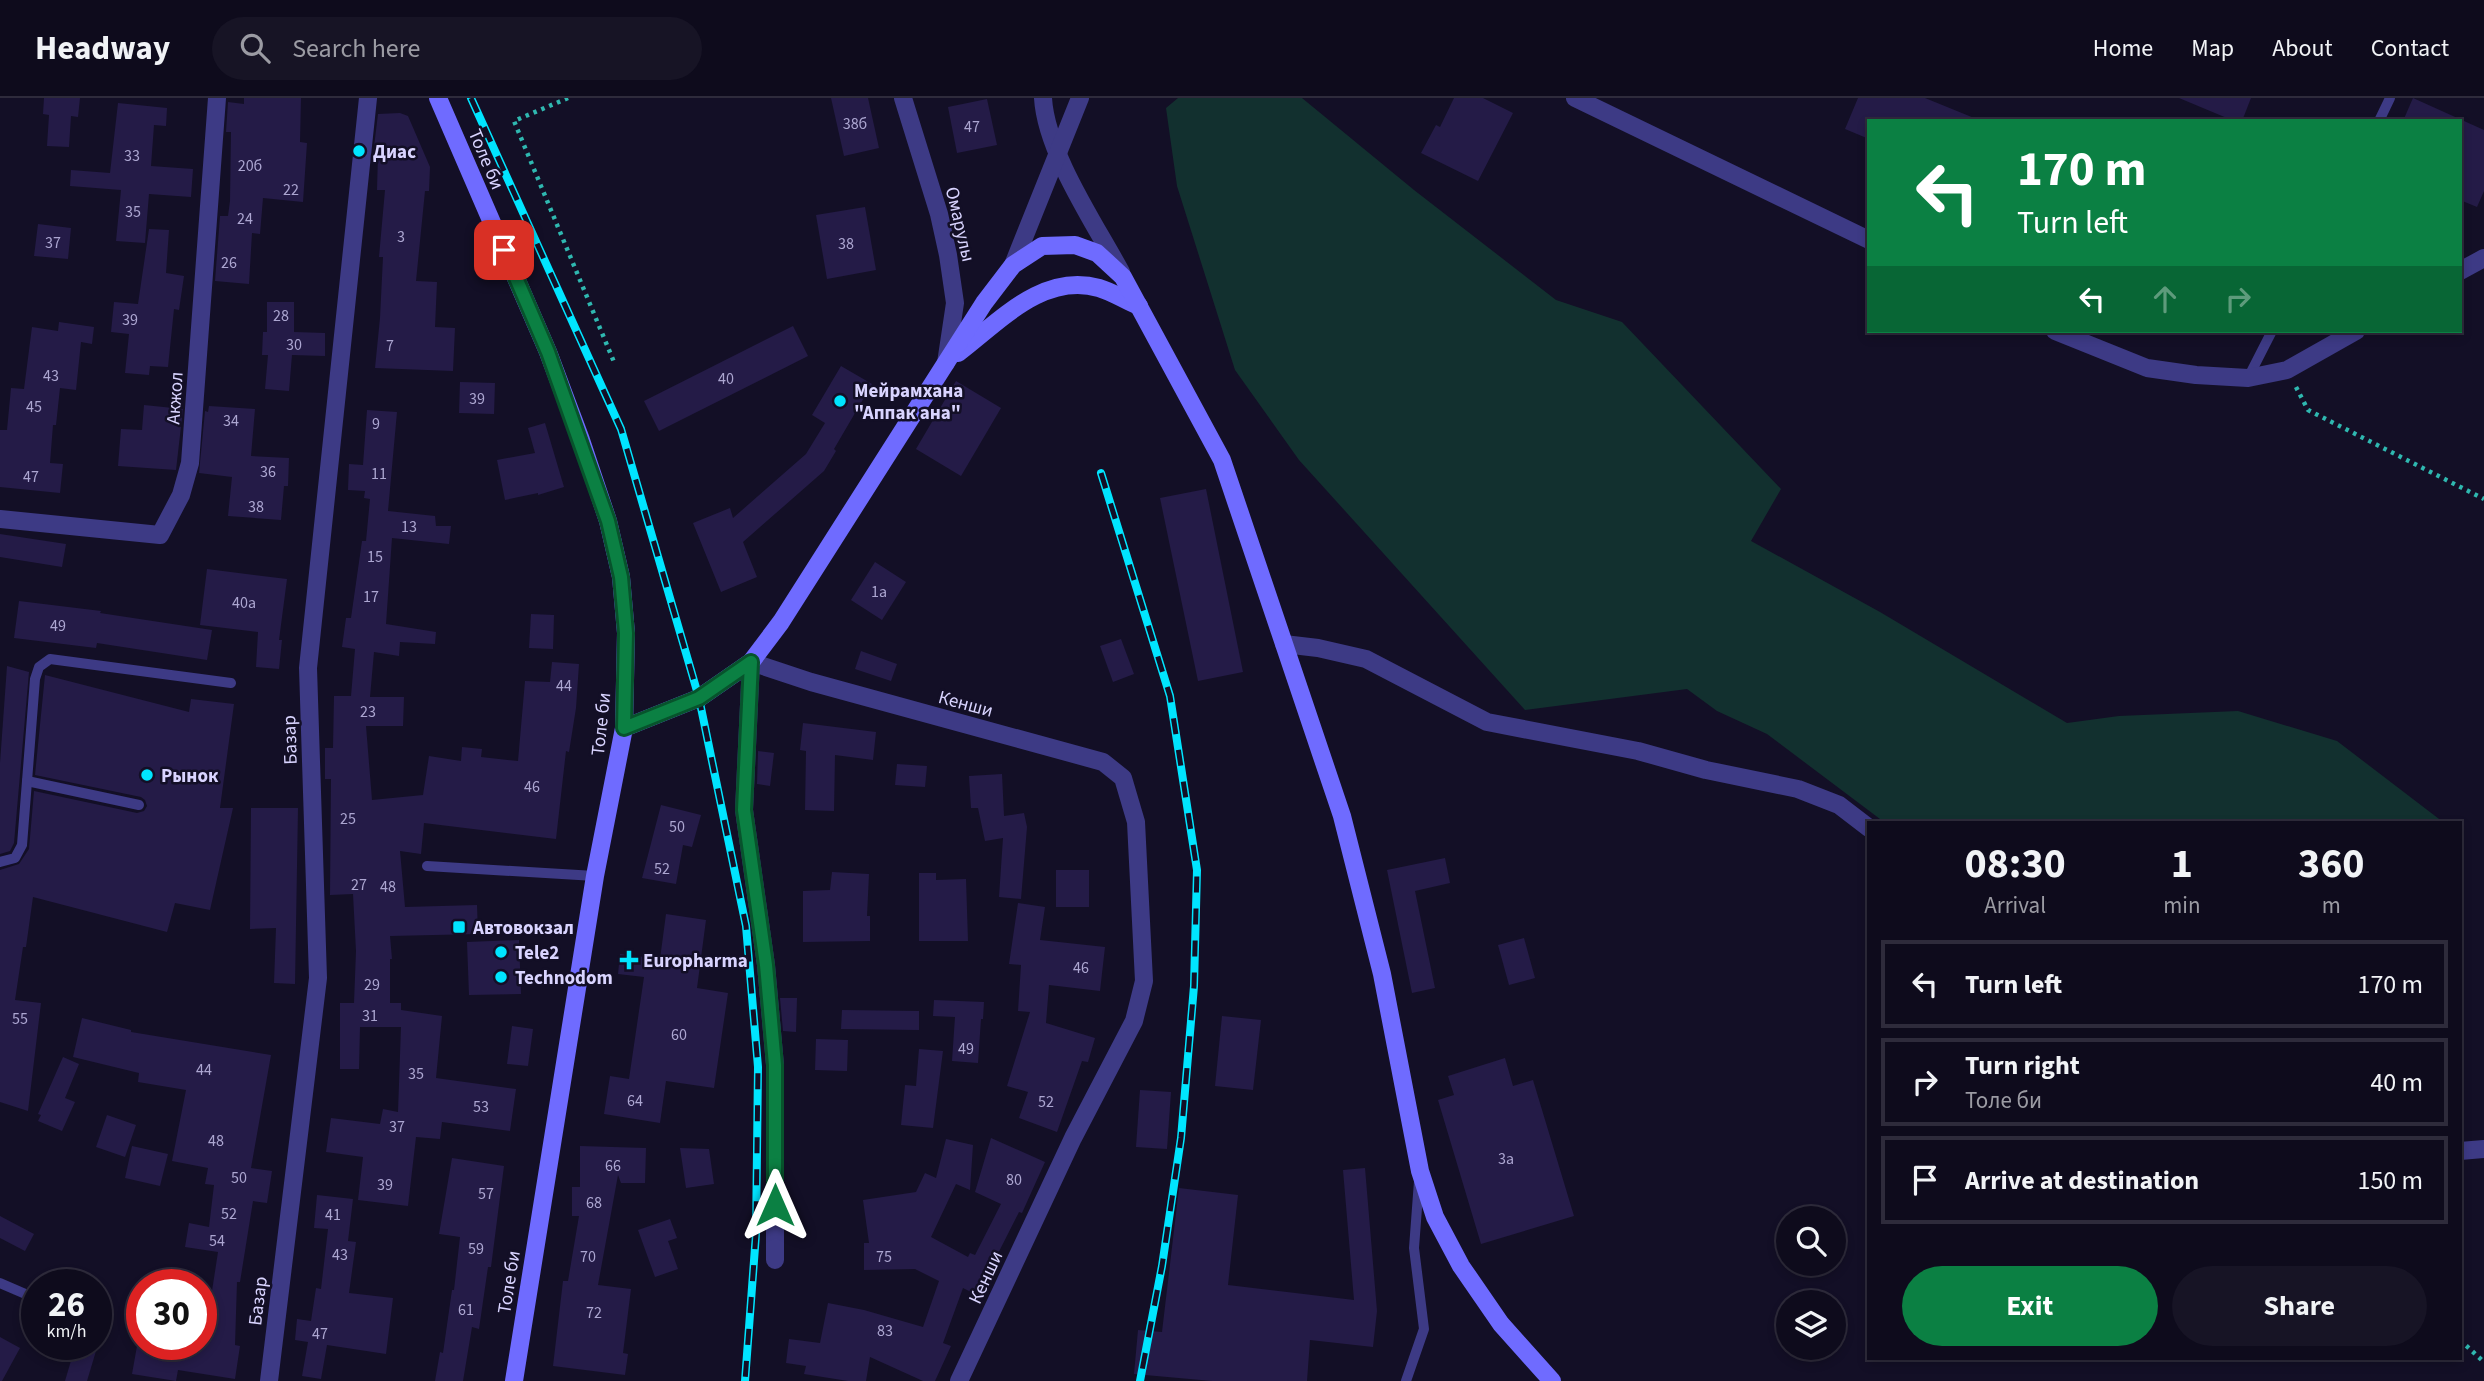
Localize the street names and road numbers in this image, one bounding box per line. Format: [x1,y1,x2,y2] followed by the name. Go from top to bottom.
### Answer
[461,125,510,194] street label: Толе би
[938,184,981,265] street label: Омарулы
[160,371,191,425] street label: Акжол
[935,684,996,725] street label: Кенши
[585,691,618,757] street label: Толе би
[276,715,305,765] street label: Базар
[962,1247,1010,1309] street label: Кенши
[491,1249,528,1316] street label: Толе би
[242,1275,275,1327] street label: Базар

